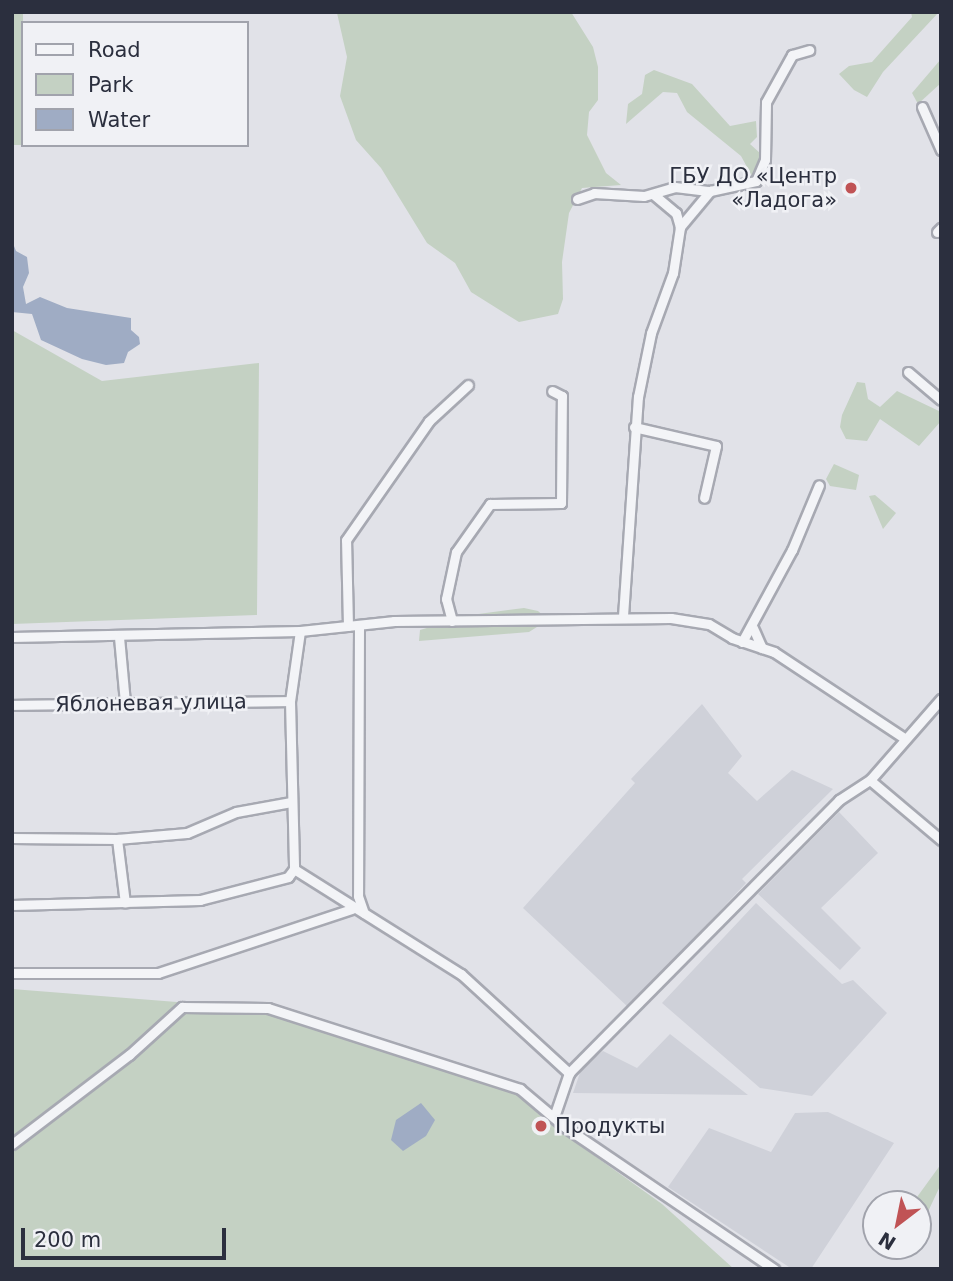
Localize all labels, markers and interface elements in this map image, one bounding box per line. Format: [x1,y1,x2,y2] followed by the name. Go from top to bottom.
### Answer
[21,21,248,147] legend
[88,38,141,62] text: Road
[88,73,133,97] text: Park
[88,108,150,132] text: Water
[669,163,837,213] place label: ГБУ ДО «Центр «Ладога»
[843,180,859,196] marker: ГБУ ДО «Центр «Ладога»
[55,689,247,717] street label: Яблоневая улица
[555,1113,665,1139] place label: Продукты
[533,1118,549,1134] marker: Продукты
[862,1190,932,1260] north arrow
[24,1214,229,1258] scale bar
[34,1228,101,1252] text: 200 m
[874,1228,900,1255] text: N

